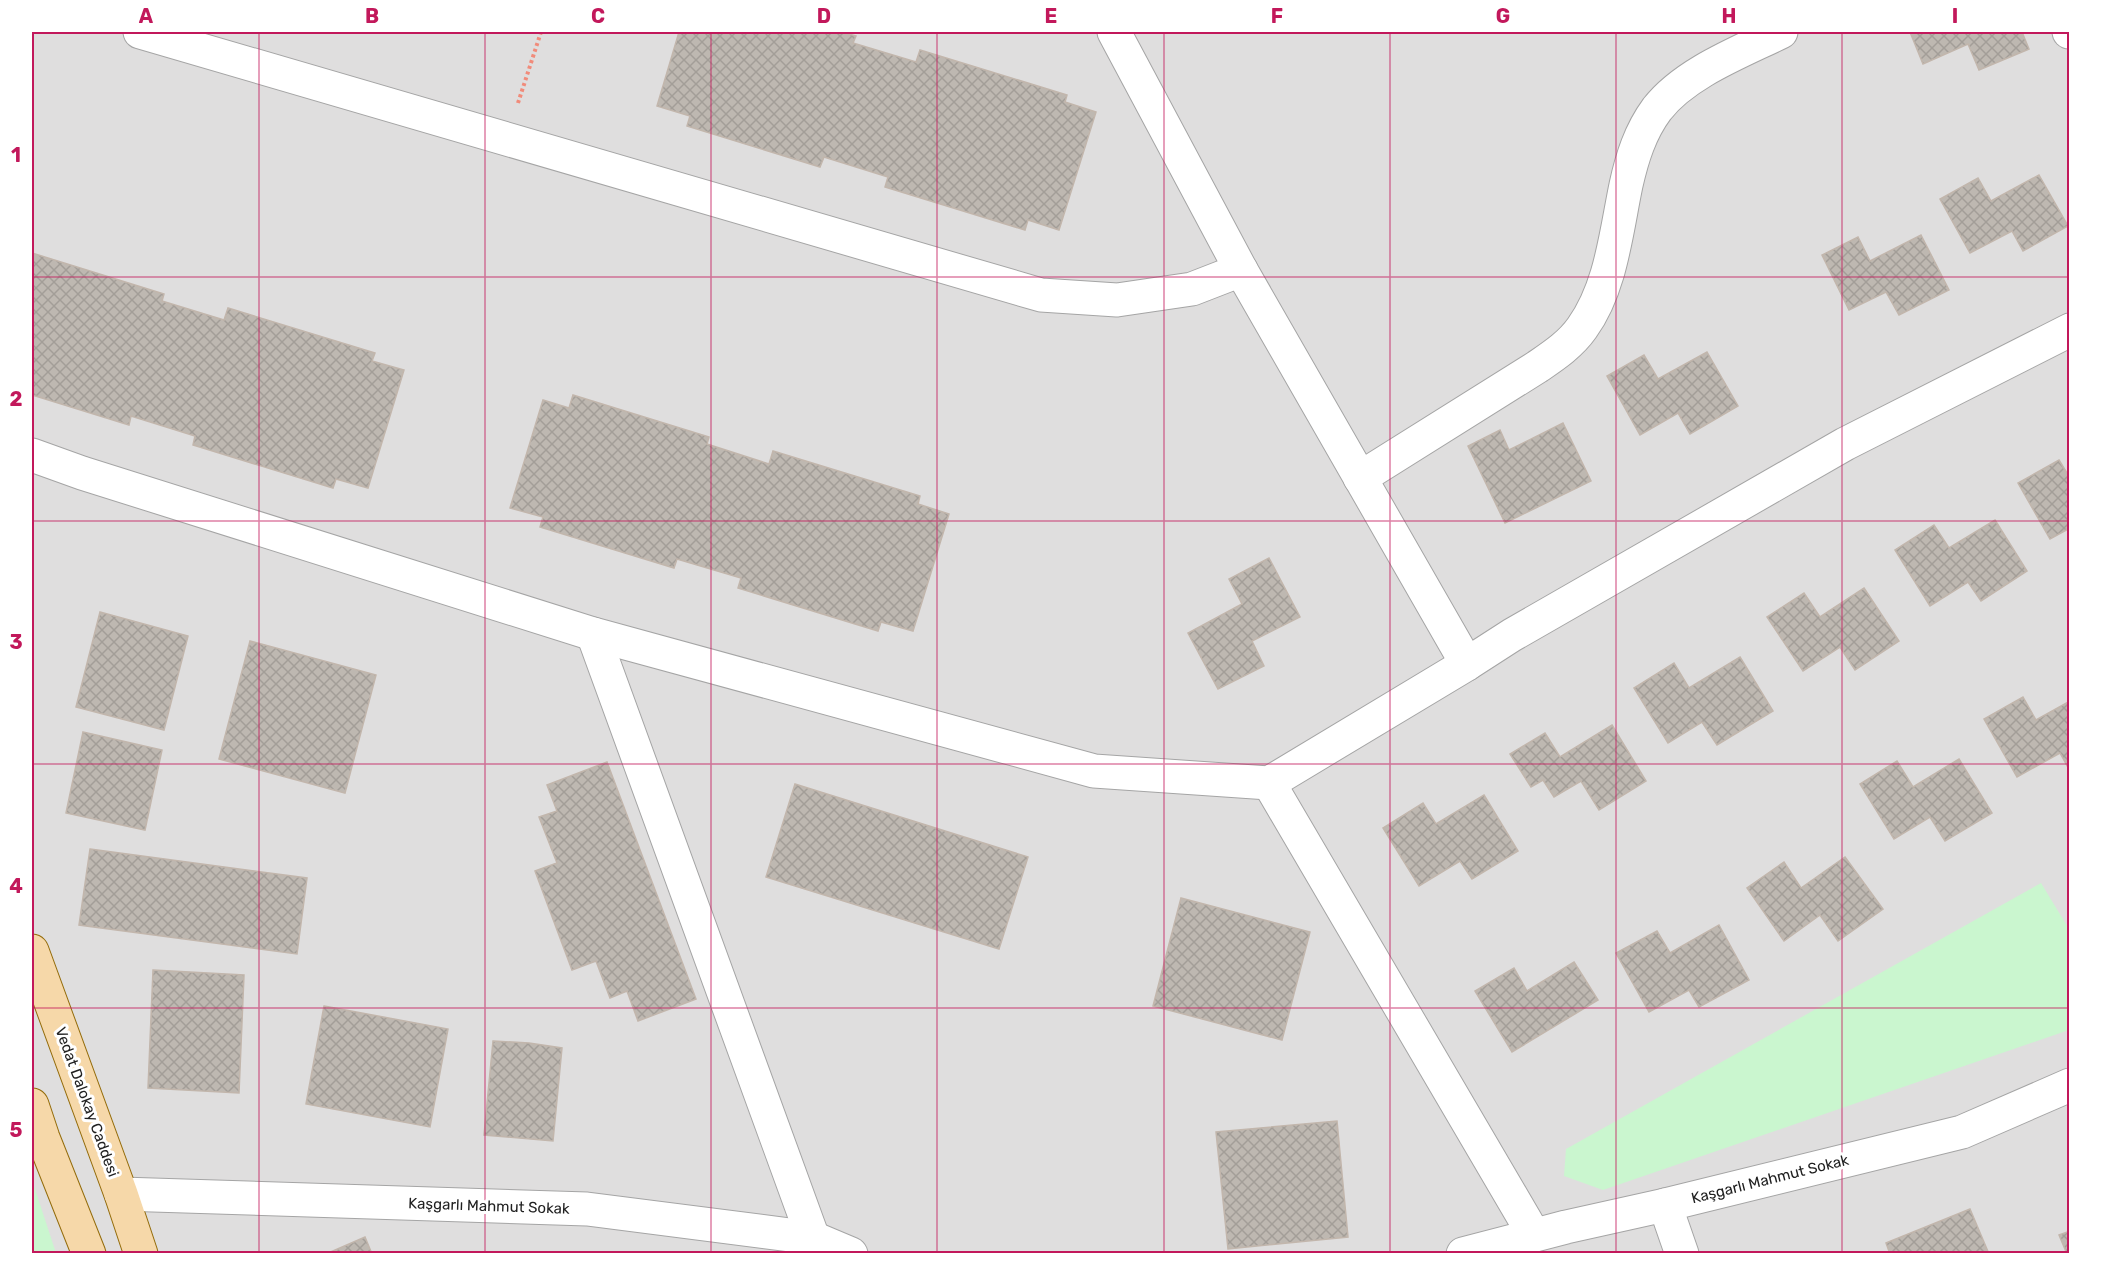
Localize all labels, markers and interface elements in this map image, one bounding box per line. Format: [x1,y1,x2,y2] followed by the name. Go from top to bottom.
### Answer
[139,4,154,28] text: A
[365,4,379,28] text: B
[591,4,605,28] text: C
[817,4,831,28] text: D
[1045,4,1057,28] text: E
[1271,4,1283,28] text: F
[1496,4,1510,28] text: G
[1722,4,1736,28] text: H
[1952,4,1958,28] text: I
[11,143,21,167] text: 1
[10,387,23,411] text: 2
[9,630,23,654] text: 3
[9,874,23,898] text: 4
[52,1025,122,1179] street label: Vedat Dalokay Caddesi
[10,1118,23,1142] text: 5
[1689,1151,1851,1207] street label: Kaşgarlı Mahmut Sokak
[408,1194,570,1218] street label: Kaşgarlı Mahmut Sokak

